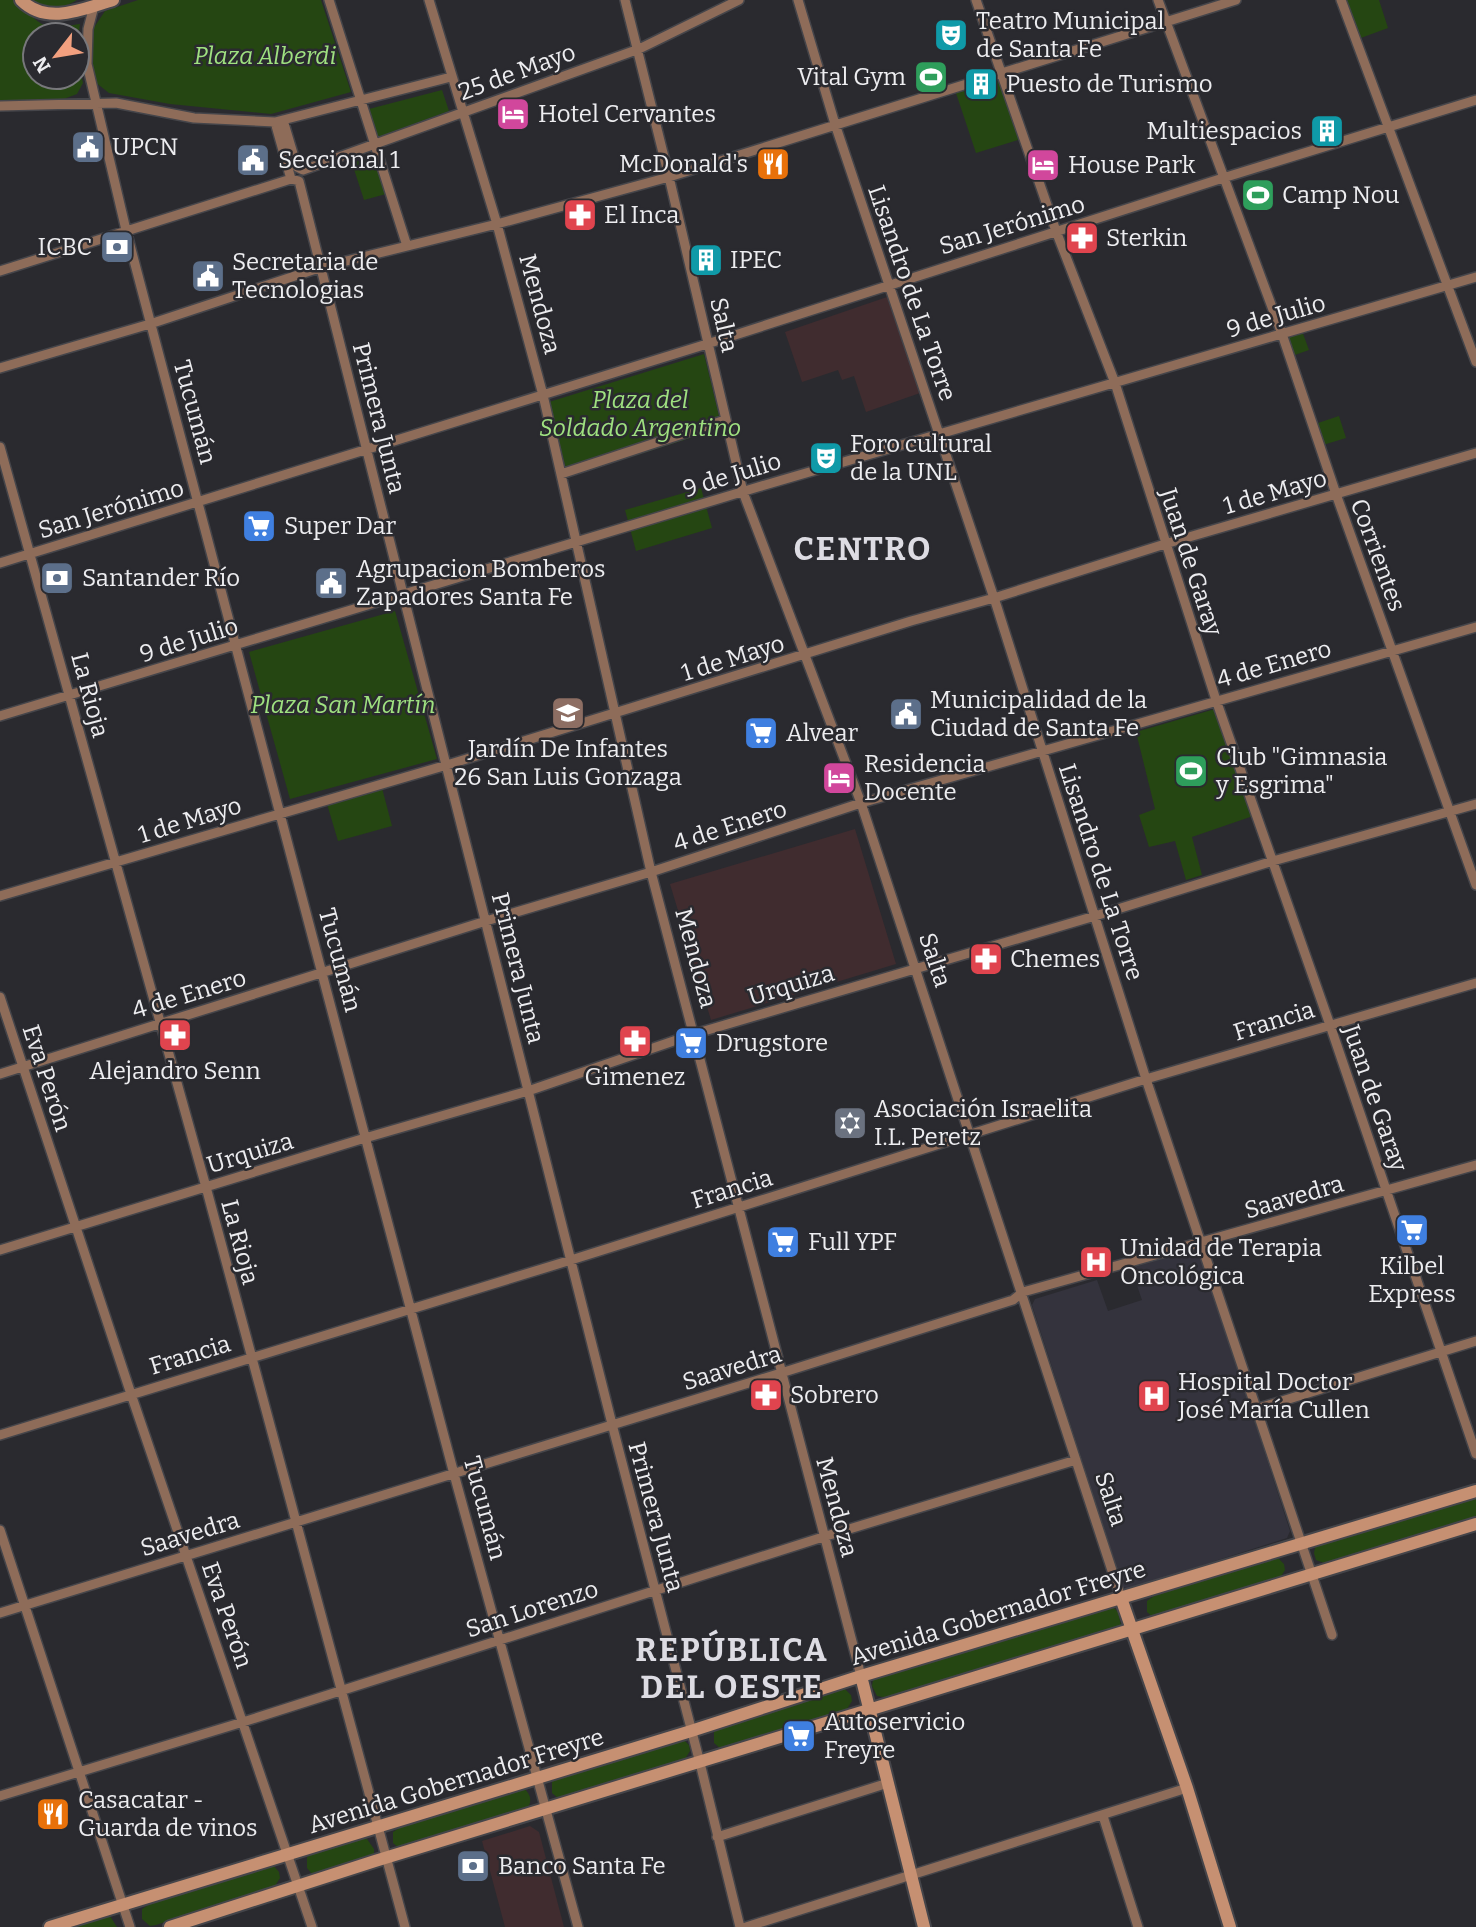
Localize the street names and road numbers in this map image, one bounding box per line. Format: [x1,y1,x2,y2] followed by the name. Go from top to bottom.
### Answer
[455,38,579,106] street label: 25 de Mayo
[862,182,962,404] street label: Lisandro de La Torre
[936,190,1088,260] street label: San Jerónimo
[513,251,567,357] street label: Mendoza
[1223,289,1329,343] street label: 9 de Julio
[704,295,744,355] street label: Salta
[347,340,411,496] street label: Primera Junta
[168,357,222,467] street label: Tucumán
[679,447,785,503] street label: 9 de Julio
[1220,464,1330,520] street label: 1 de Mayo
[35,474,187,544] street label: San Jerónimo
[1154,484,1228,639] street label: Juan de Garay
[1345,495,1411,615] street label: Corrientes
[136,612,242,668] street label: 9 de Julio
[678,629,788,687] street label: 1 de Mayo
[1214,634,1334,694] street label: 4 de Enero
[65,649,115,741] street label: La Rioja
[1053,760,1149,984] street label: Lisandro de La Torre
[135,791,245,849] street label: 1 de Mayo
[670,794,790,858] street label: 4 de Enero
[486,890,550,1046] street label: Primera Junta
[313,905,367,1015] street label: Tucumán
[669,905,723,1011] street label: Mendoza
[913,929,957,991] street label: Salta
[745,959,837,1011] street label: Urquiza
[129,963,249,1025] street label: 4 de Enero
[1230,995,1318,1047] street label: Francia
[1336,1020,1413,1175] street label: Juan de Garay
[17,1021,77,1135] street label: Eva Perón
[204,1127,296,1179] street label: Urquiza
[688,1163,776,1215] street label: Francia
[1241,1169,1347,1225] street label: Saavedra
[215,1196,265,1288] street label: La Rioja
[146,1329,234,1381] street label: Francia
[679,1340,785,1396] street label: Saavedra
[622,1439,690,1595] street label: Primera Junta
[458,1453,512,1563] street label: Tucumán
[810,1454,864,1560] street label: Mendoza
[1089,1468,1133,1530] street label: Salta
[137,1506,243,1562] street label: Saavedra
[847,1555,1149,1671] street label: Avenida Gobernador Freyre
[196,1558,258,1672] street label: Eva Perón
[462,1574,602,1644] street label: San Lorenzo
[305,1723,607,1839] street label: Avenida Gobernador Freyre

